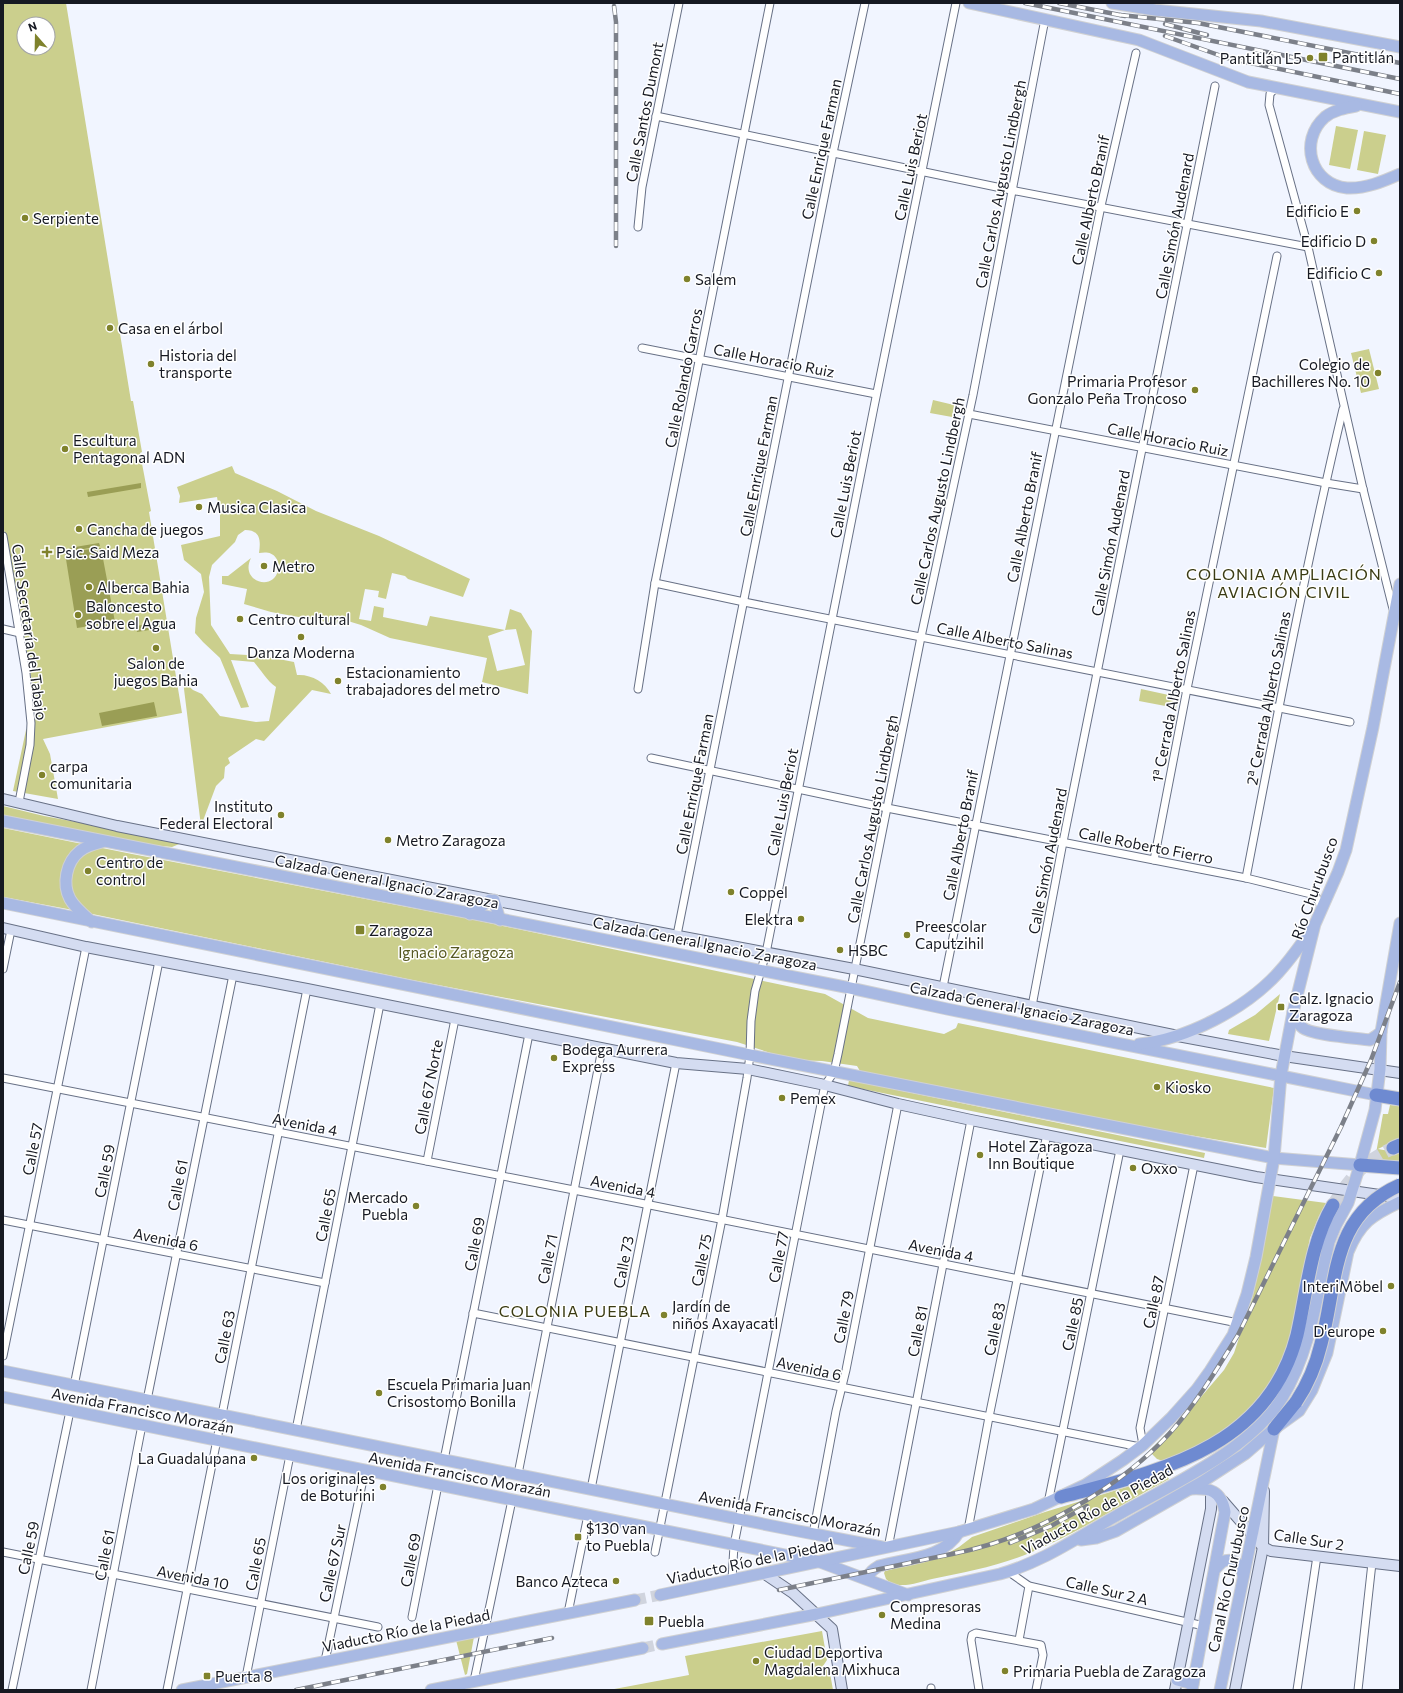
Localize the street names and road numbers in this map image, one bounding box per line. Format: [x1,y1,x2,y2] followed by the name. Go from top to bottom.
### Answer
[622,40,666,184] street label: Calle Santos Dumont
[797,77,845,221] street label: Calle Enrique Farman
[971,78,1029,290] street label: Calle Carlos Augusto Lindbergh
[890,112,930,222] street label: Calle Luis Beriot
[1067,133,1113,267] street label: Calle Alberto Branif
[1151,151,1197,301] street label: Calle Simón Audenard
[661,306,705,449] street label: Calle Rolando Garros
[712,339,836,381] street label: Calle Horacio Ruiz
[735,394,781,538] street label: Calle Enrique Farman
[906,395,968,607] street label: Calle Carlos Augusto Lindbergh
[1106,418,1230,460] street label: Calle Horacio Ruiz
[826,429,864,539] street label: Calle Luis Beriot
[1002,450,1046,584] street label: Calle Alberto Branif
[1087,468,1133,618] street label: Calle Simón Audenard
[9,543,51,721] street label: Calle Secretaría del Tabajo
[1147,608,1199,784] street label: 1ª Cerrada Alberto Salinas
[1242,609,1294,786] street label: 2ª Cerrada Alberto Salinas
[935,618,1075,662] street label: Calle Alberto Salinas
[671,712,717,856] street label: Calle Enrique Farman
[843,713,901,925] street label: Calle Carlos Augusto Lindbergh
[763,747,801,857] street label: Calle Luis Beriot
[938,768,982,902] street label: Calle Alberto Branif
[1024,786,1070,936] street label: Calle Simón Audenard
[1077,823,1215,867] street label: Calle Roberto Fierro
[1287,834,1341,942] street label: Río Churubusco
[273,850,501,912] street label: Calzada General Ignacio Zaragoza
[591,912,819,974] street label: Calzada General Ignacio Zaragoza
[908,977,1136,1039] street label: Calzada General Ignacio Zaragoza
[410,1038,446,1136] street label: Calle 67 Norte
[271,1109,339,1139] street label: Avenida 4
[18,1121,46,1177] street label: Calle 57
[90,1143,118,1199] street label: Calle 59
[163,1158,191,1212] street label: Calle 61
[589,1171,657,1201] street label: Avenida 4
[311,1187,339,1243] street label: Calle 65
[460,1216,488,1272] street label: Calle 69
[132,1224,200,1254] street label: Avenida 6
[764,1230,792,1284] street label: Calle 77
[533,1232,561,1286] street label: Calle 71
[687,1232,715,1288] street label: Calle 75
[609,1234,637,1290] street label: Calle 73
[907,1235,975,1265] street label: Avenida 4
[1139,1274,1167,1330] street label: Calle 87
[829,1289,857,1345] street label: Calle 79
[1058,1296,1086,1352] street label: Calle 85
[980,1301,1008,1357] street label: Calle 83
[903,1304,931,1358] street label: Calle 81
[210,1309,238,1365] street label: Calle 63
[775,1352,843,1384] street label: Avenida 6
[50,1383,236,1437] street label: Avenida Francisco Morazán
[367,1447,553,1501] street label: Avenida Francisco Morazán
[1018,1460,1176,1558] street label: Viaducto Río de la Piedad
[697,1486,883,1540] street label: Avenida Francisco Morazán
[1204,1504,1252,1654] street label: Canal Río Churubusco
[14,1520,42,1576] street label: Calle 59
[315,1522,349,1604] street label: Calle 67 Sur
[1273,1525,1345,1553] street label: Calle Sur 2
[90,1528,118,1582] street label: Calle 61
[396,1532,424,1588] street label: Calle 69
[665,1534,835,1588] street label: Viaducto Río de la Piedad
[241,1536,269,1592] street label: Calle 65
[155,1561,231,1593] street label: Avenida 10
[1064,1572,1150,1608] street label: Calle Sur 2 A
[321,1605,491,1655] street label: Viaducto Río de la Piedad

